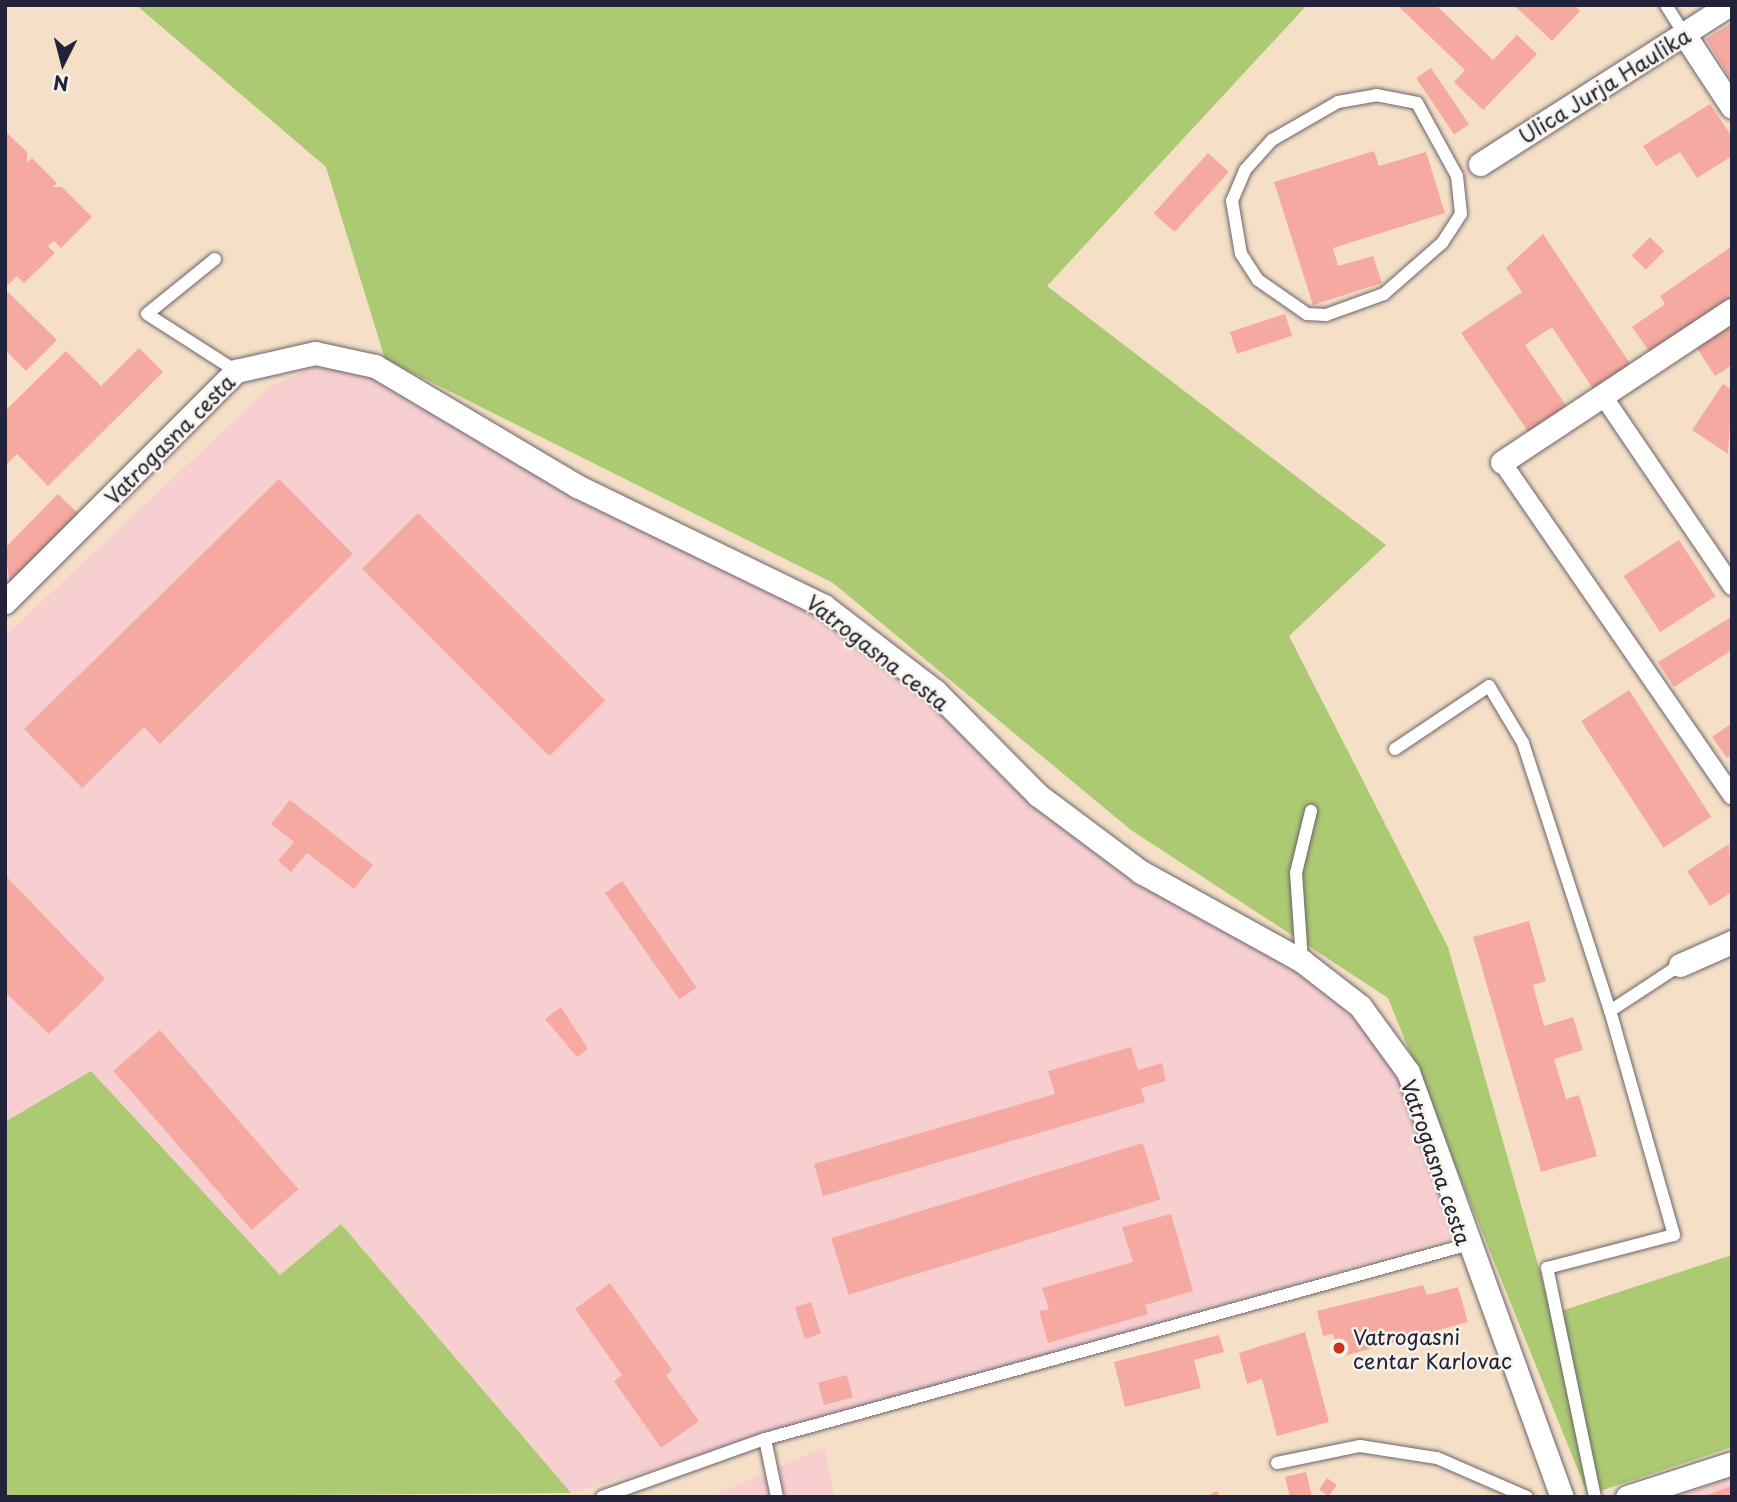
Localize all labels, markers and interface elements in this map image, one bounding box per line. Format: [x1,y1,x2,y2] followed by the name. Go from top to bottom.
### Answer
[1513,22,1695,148] street label: Ulica Jurja Haulika
[28,28,98,98] north arrow
[52,69,70,99] text: N
[99,369,239,509] street label: Vatrogasna cesta
[802,589,954,715] street label: Vatrogasna cesta
[1397,1076,1477,1248] street label: Vatrogasna cesta
[1353,1323,1513,1373] place label: Vatrogasni centar Karlovac
[1331,1340,1347,1356] marker: Vatrogasni centar Karlovac

